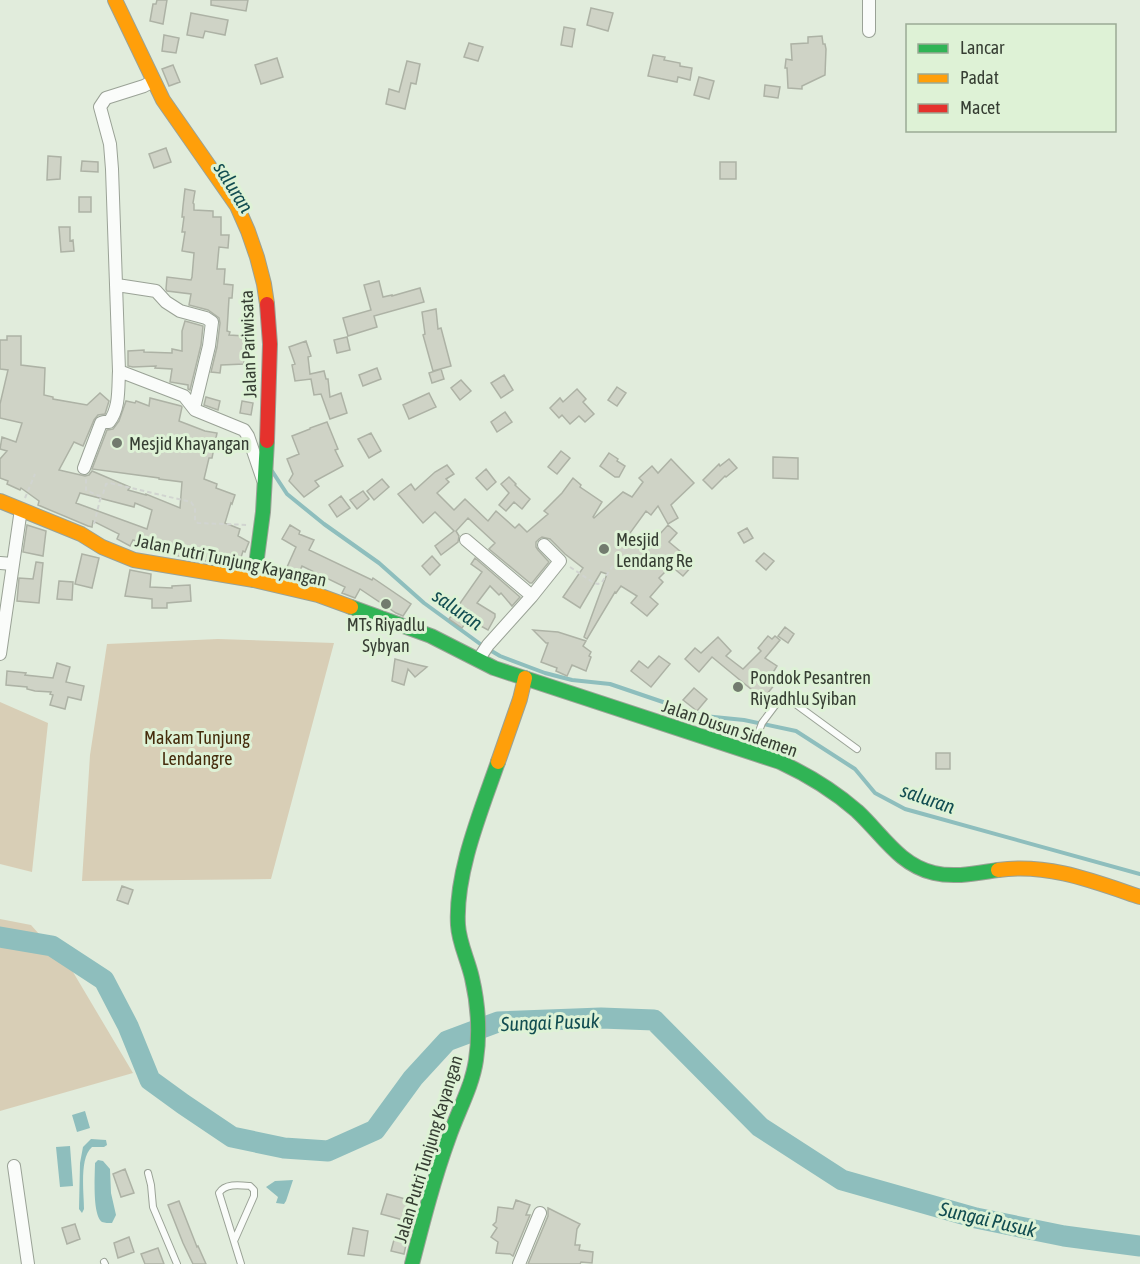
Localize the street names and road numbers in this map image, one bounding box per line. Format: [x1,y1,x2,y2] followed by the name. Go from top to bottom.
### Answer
[236,290,260,398] street label: Jalan Pariwisata
[133,529,329,591] street label: Jalan Putri Tunjung Kayangan
[660,695,800,761] street label: Jalan Dusun Sidemen
[389,1053,467,1245] street label: Jalan Putri Tunjung Kayangan

